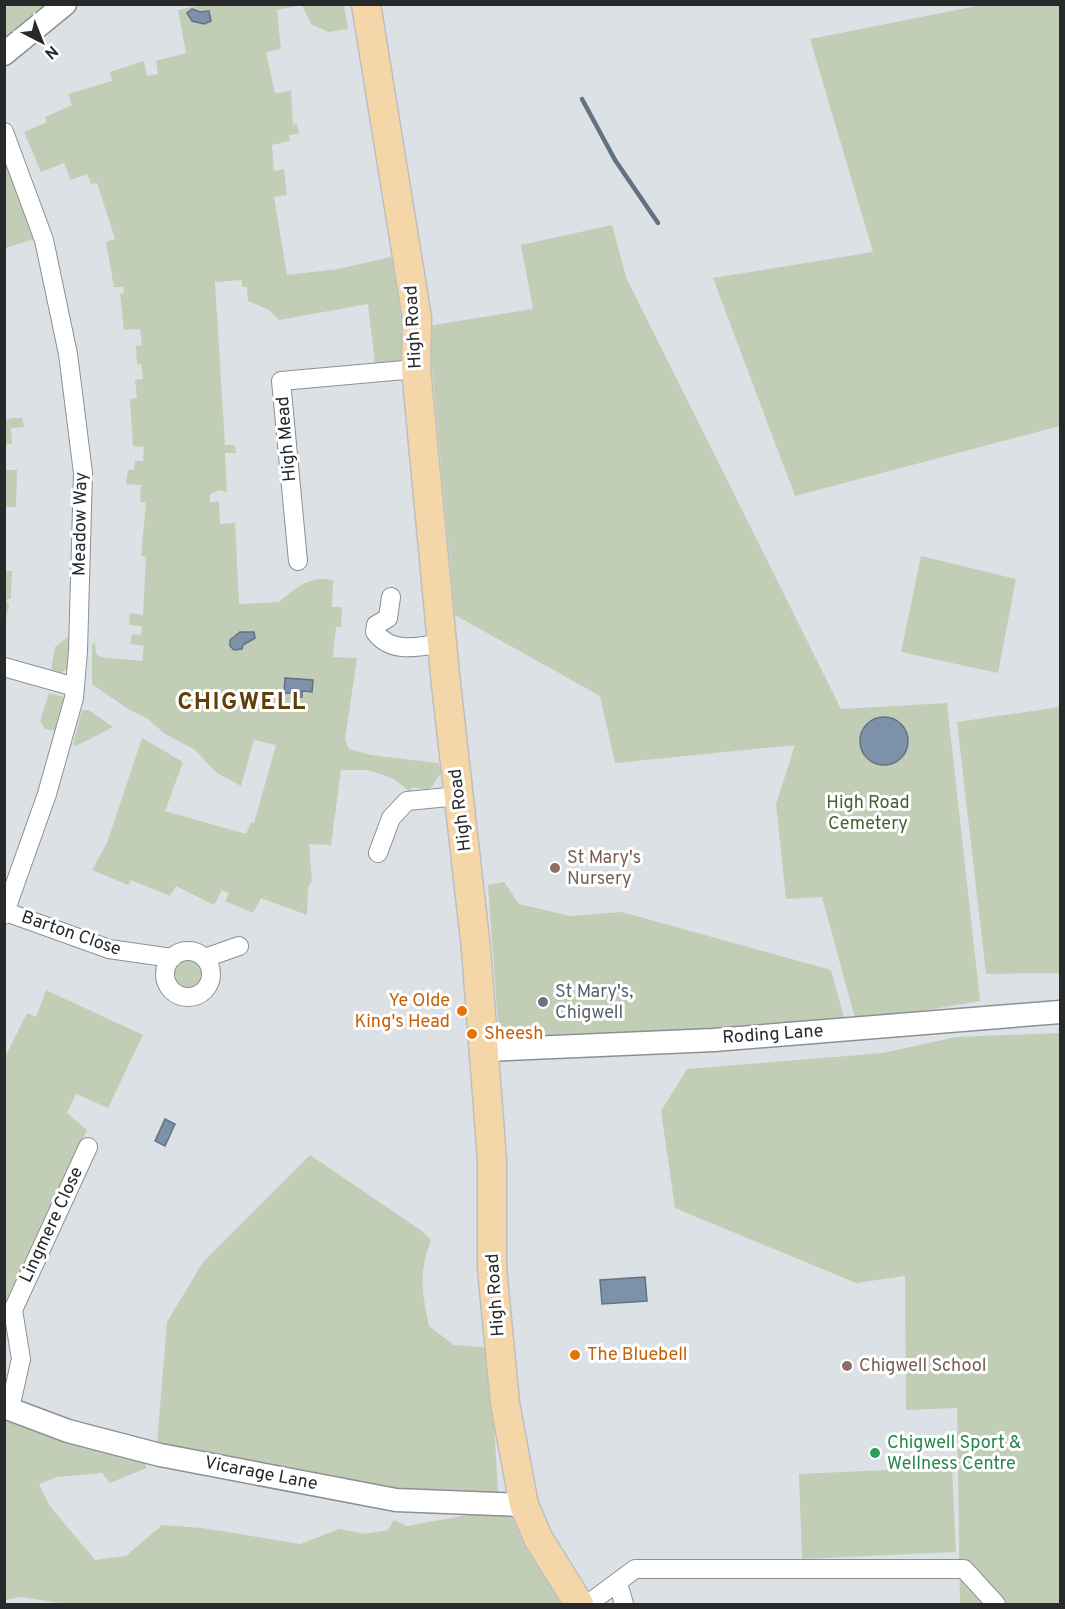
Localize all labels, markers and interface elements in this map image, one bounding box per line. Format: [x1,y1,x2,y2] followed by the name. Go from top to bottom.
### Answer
[12,12,72,72] north arrow
[40,40,62,63] text: N
[400,285,428,369] street label: High Road
[272,395,302,483] street label: High Mead
[69,472,93,576] street label: Meadow Way
[177,688,307,718] district label: CHIGWELL
[445,767,477,853] street label: High Road
[826,792,910,836] park label: High Road Cemetery
[567,847,641,891] place label: St Mary's Nursery
[548,861,562,875] marker: St Mary's Nursery
[18,906,124,962] street label: Barton Close
[555,981,633,1025] place label: St Mary's, Chigwell
[354,990,450,1034] place label: Ye Olde King's Head
[536,995,550,1009] marker: St Mary's, Chigwell
[455,1004,469,1018] marker: Ye Olde King's Head
[722,1020,824,1050] street label: Roding Lane
[484,1023,543,1046] place label: Sheesh
[465,1027,479,1041] marker: Sheesh
[15,1163,89,1287] street label: Lingmere Close
[482,1253,510,1337] street label: High Road
[587,1344,688,1367] place label: The Bluebell
[568,1348,582,1362] marker: The Bluebell
[859,1355,986,1378] place label: Chigwell School
[840,1359,854,1373] marker: Chigwell School
[887,1432,1021,1476] place label: Chigwell Sport & Wellness Centre
[868,1446,882,1460] marker: Chigwell Sport & Wellness Centre
[202,1452,320,1496] street label: Vicarage Lane

